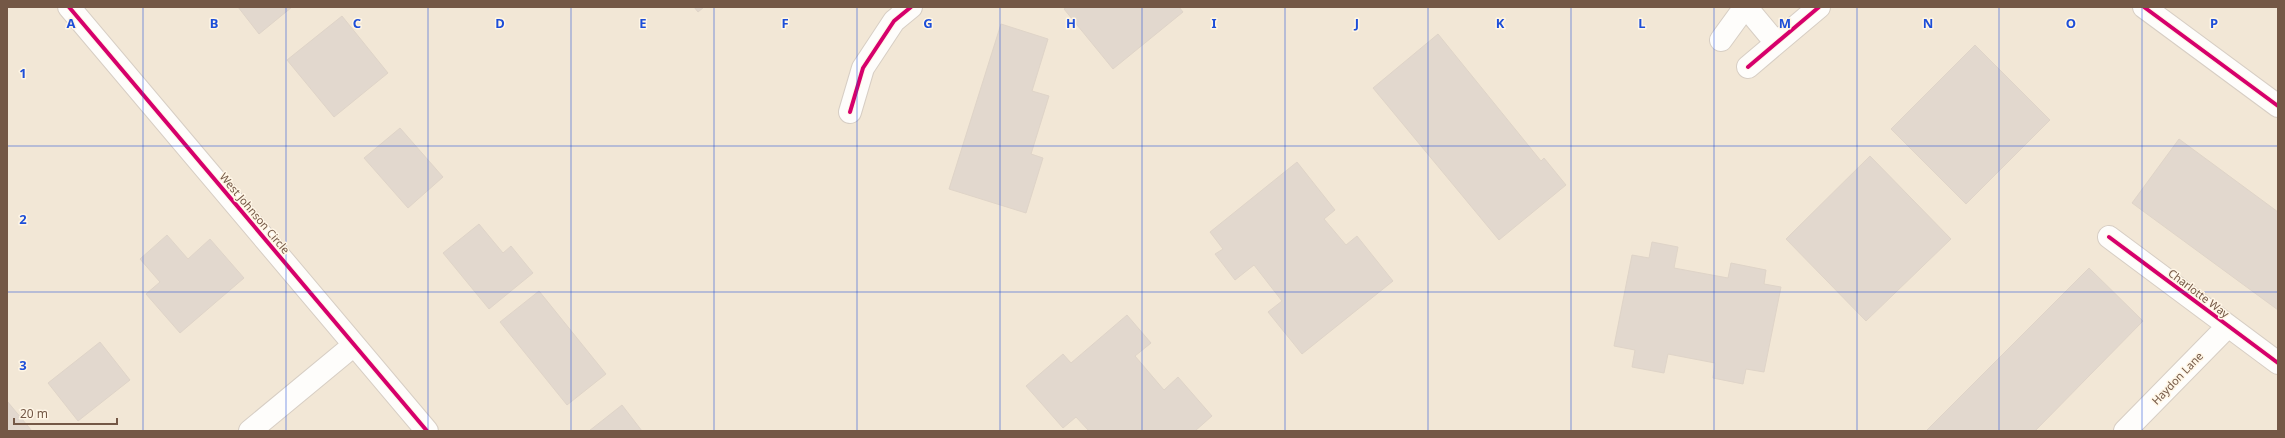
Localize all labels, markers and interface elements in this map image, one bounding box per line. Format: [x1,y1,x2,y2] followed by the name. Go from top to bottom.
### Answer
[67,14,76,32] text: A
[210,14,218,32] text: B
[353,14,361,32] text: C
[495,14,505,32] text: D
[639,14,647,32] text: E
[781,14,789,32] text: F
[923,14,933,32] text: G
[1066,14,1076,32] text: H
[1211,14,1217,32] text: I
[1354,14,1359,32] text: J
[1496,14,1505,32] text: K
[1638,14,1646,32] text: L
[1779,14,1791,32] text: M
[1923,14,1933,32] text: N
[2066,14,2076,32] text: O
[2210,14,2218,32] text: P
[19,64,27,82] text: 1
[217,169,293,257] street label: West Johnson Circle
[19,210,27,228] text: 2
[2165,265,2233,321] street label: Charlotte Way
[2148,348,2206,408] street label: Haydon Lane
[19,356,27,374] text: 3
[14,400,117,426] scale bar
[20,405,48,422] text: 20 m

